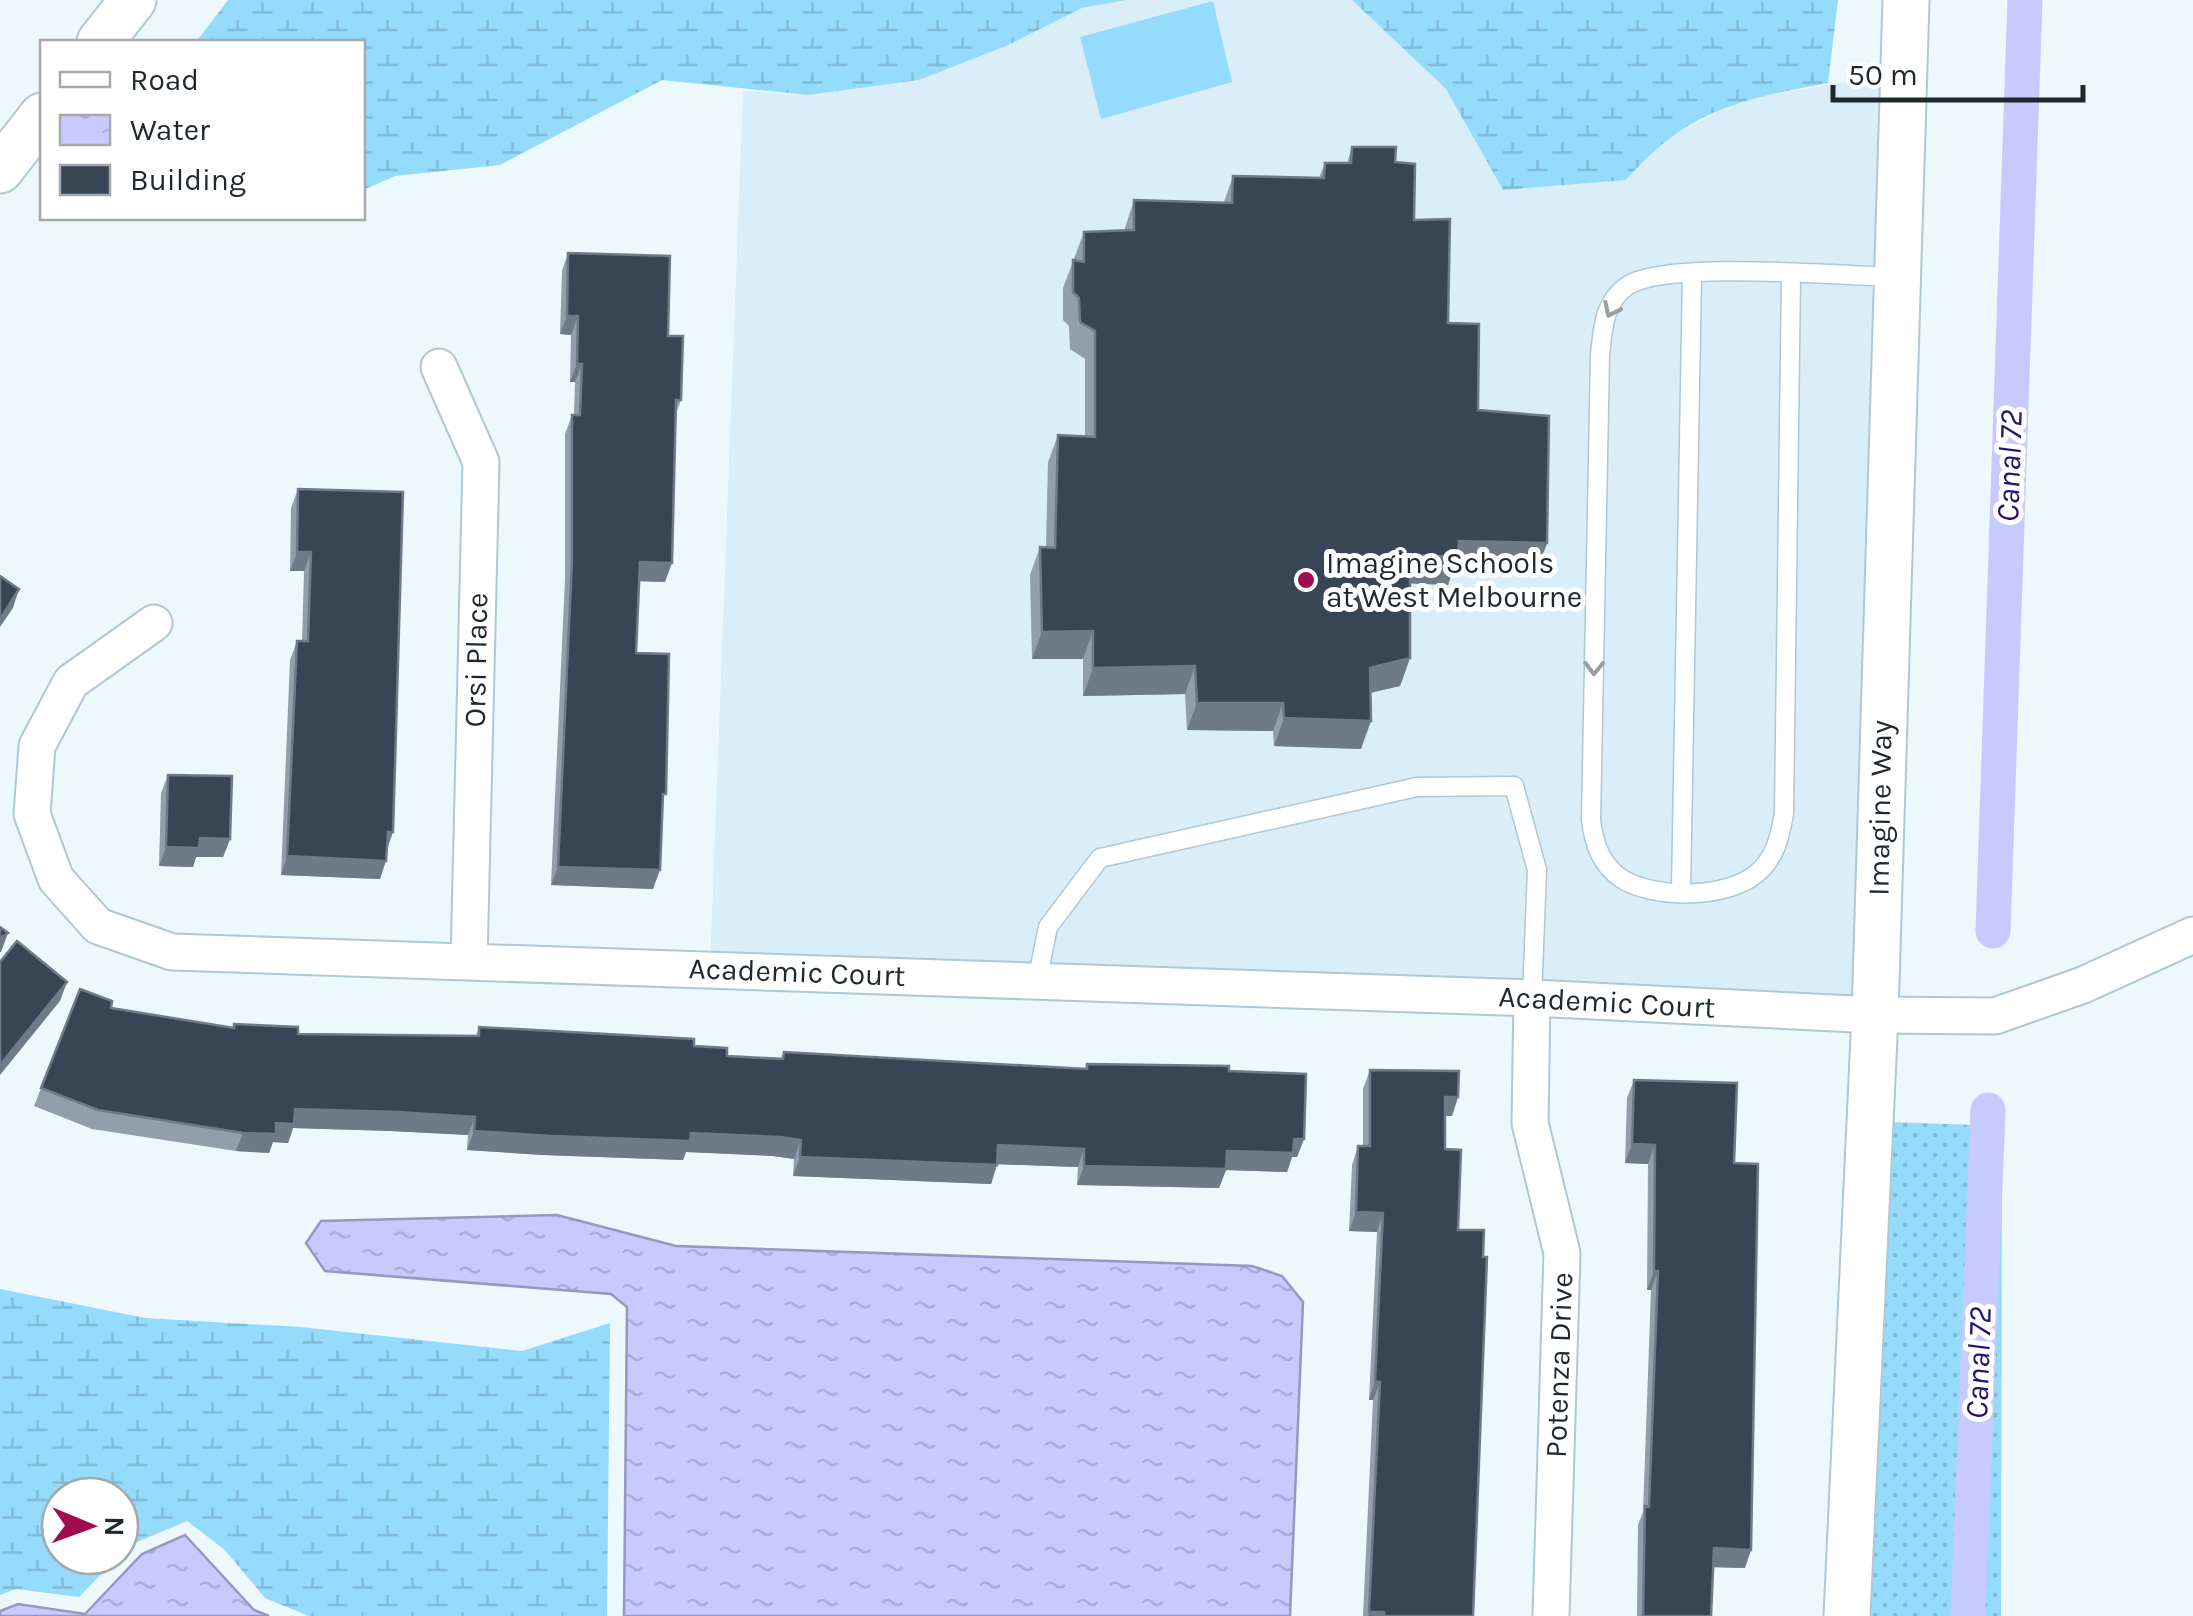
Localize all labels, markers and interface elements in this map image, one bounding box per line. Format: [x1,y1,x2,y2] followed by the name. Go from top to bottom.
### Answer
[40,40,365,220] legend
[1833,40,2083,102] scale bar
[1848,57,1918,93] text: 50 m
[130,62,199,98] text: Road
[130,112,210,148] text: Water
[130,162,246,198] text: Building
[1603,300,1623,318] one-way arrow
[1989,409,2030,523] water label: Canal 72
[1326,545,1582,615] place label: Imagine Schools at West Melbourne
[1295,569,1317,591] marker: Imagine Schools at West Melbourne
[457,592,495,728] street label: Orsi Place
[1584,660,1605,676] one-way arrow
[1860,720,1900,896] street label: Imagine Way
[688,950,906,994] street label: Academic Court
[1498,978,1716,1026] street label: Academic Court
[1538,1272,1580,1458] street label: Potenza Drive
[1958,1306,1999,1420] water label: Canal 72
[40,1476,140,1576] north arrow
[98,1516,131,1537] text: N

